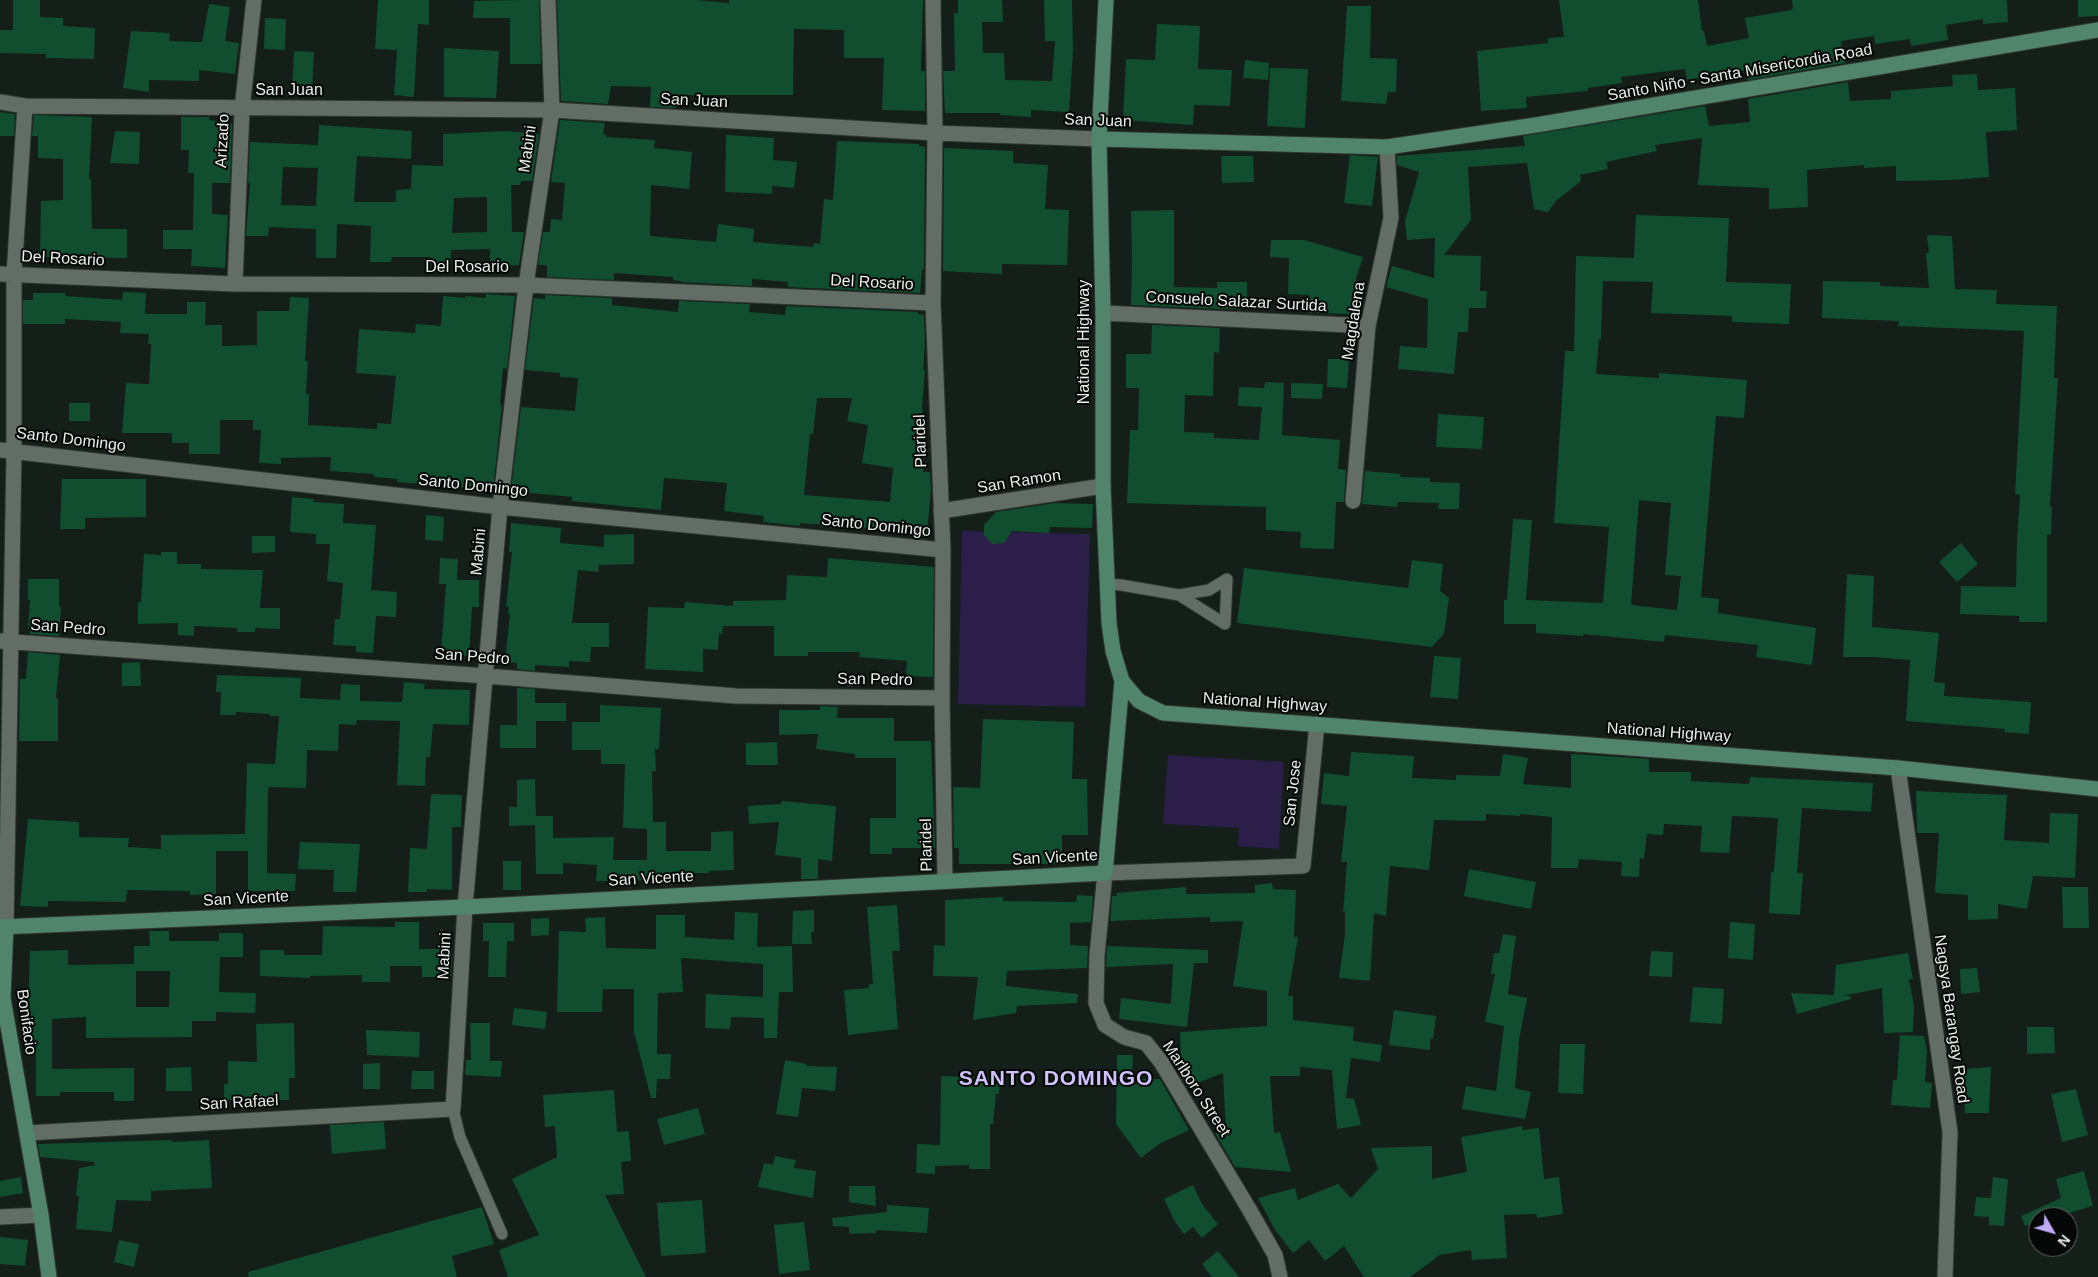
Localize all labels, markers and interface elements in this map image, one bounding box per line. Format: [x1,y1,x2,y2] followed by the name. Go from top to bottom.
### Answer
[1606,40,1874,106] street label: Santo Niño - Santa Misericordia Road
[255,81,323,101] street label: San Juan
[660,90,728,112] street label: San Juan
[1064,110,1132,132] street label: San Juan
[212,113,234,169] street label: Arizado
[515,124,541,174] street label: Mabini
[21,247,105,271] street label: Del Rosario
[425,258,509,278] street label: Del Rosario
[830,271,914,295] street label: Del Rosario
[1075,280,1095,404] street label: National Highway
[1338,280,1370,362] street label: Magdalena
[1145,288,1327,316] street label: Consuelo Salazar Surtida
[910,414,932,468] street label: Plaridel
[15,424,127,456] street label: Santo Domingo
[976,466,1062,498] street label: San Ramon
[417,471,529,501] street label: Santo Domingo
[820,511,932,541] street label: Santo Domingo
[467,528,491,576] street label: Mabini
[30,616,106,640] street label: San Pedro
[434,645,510,669] street label: San Pedro
[837,670,913,690] street label: San Pedro
[1202,689,1328,717] street label: National Highway
[1606,719,1732,747] street label: National Highway
[1280,759,1306,827] street label: San Jose
[917,818,937,872] street label: Plaridel
[1012,846,1098,870] street label: San Vicente
[608,867,694,891] street label: San Vicente
[203,887,289,911] street label: San Vicente
[434,932,456,980] street label: Mabini
[1930,934,1972,1104] street label: Nagsya Barangay Road
[12,988,40,1056] street label: Bonifacio
[1158,1038,1234,1140] street label: Marlboro Street
[957,1066,1155,1092] district label: SANTO DOMINGO
[199,1091,279,1115] street label: San Rafael
[2028,1207,2078,1257] north arrow
[2055,1232,2073,1250] text: N

